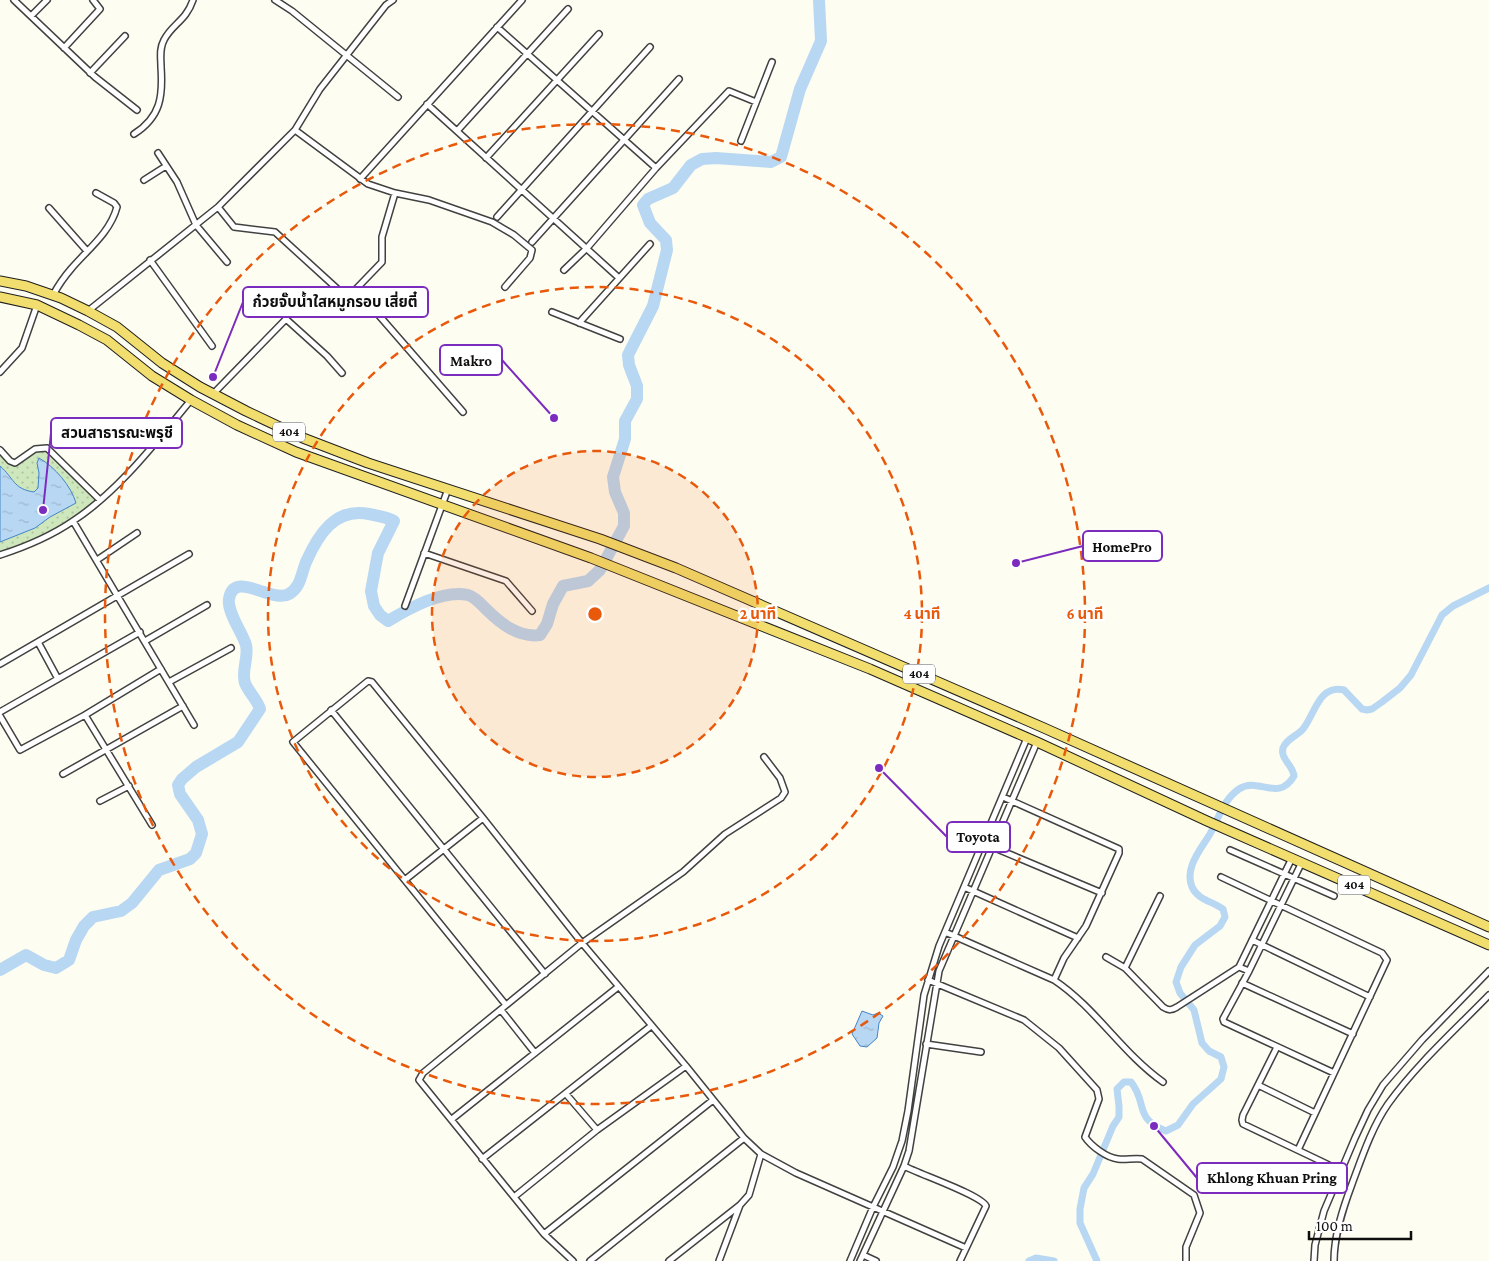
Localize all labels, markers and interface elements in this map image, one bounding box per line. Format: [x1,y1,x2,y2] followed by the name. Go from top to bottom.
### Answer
[243,287,428,317] callout: ก๋วยจั๊บน้ำใสหมูกรอบ เสี่ยตี๋
[252,291,418,312] text: ก๋วยจั๊บน้ำใสหมูกรอบ เสี่ยตี๋
[440,345,502,375] callout: Makro
[450,353,492,369] text: Makro
[51,418,182,448] callout: สวนสาธารณะพรุชี
[273,422,305,442] road number: 404
[61,425,173,442] text: สวนสาธารณะพรุชี
[1083,531,1162,561] callout: HomePro
[1092,539,1152,555] text: HomePro
[586,605,604,623] centre of rings
[740,606,776,622] text: 2 นาที
[904,606,940,622] text: 4 นาที
[1067,606,1103,622] text: 6 นาที
[903,664,935,684] road number: 404
[947,822,1010,852] callout: Toyota
[956,829,1000,845] text: Toyota
[1338,876,1370,894] road number: 404
[1197,1163,1347,1193] callout: Khlong Khuan Pring
[1207,1170,1337,1186] text: Khlong Khuan Pring
[1309,1208,1412,1240] scale bar
[1316,1218,1353,1234] text: 100 m

